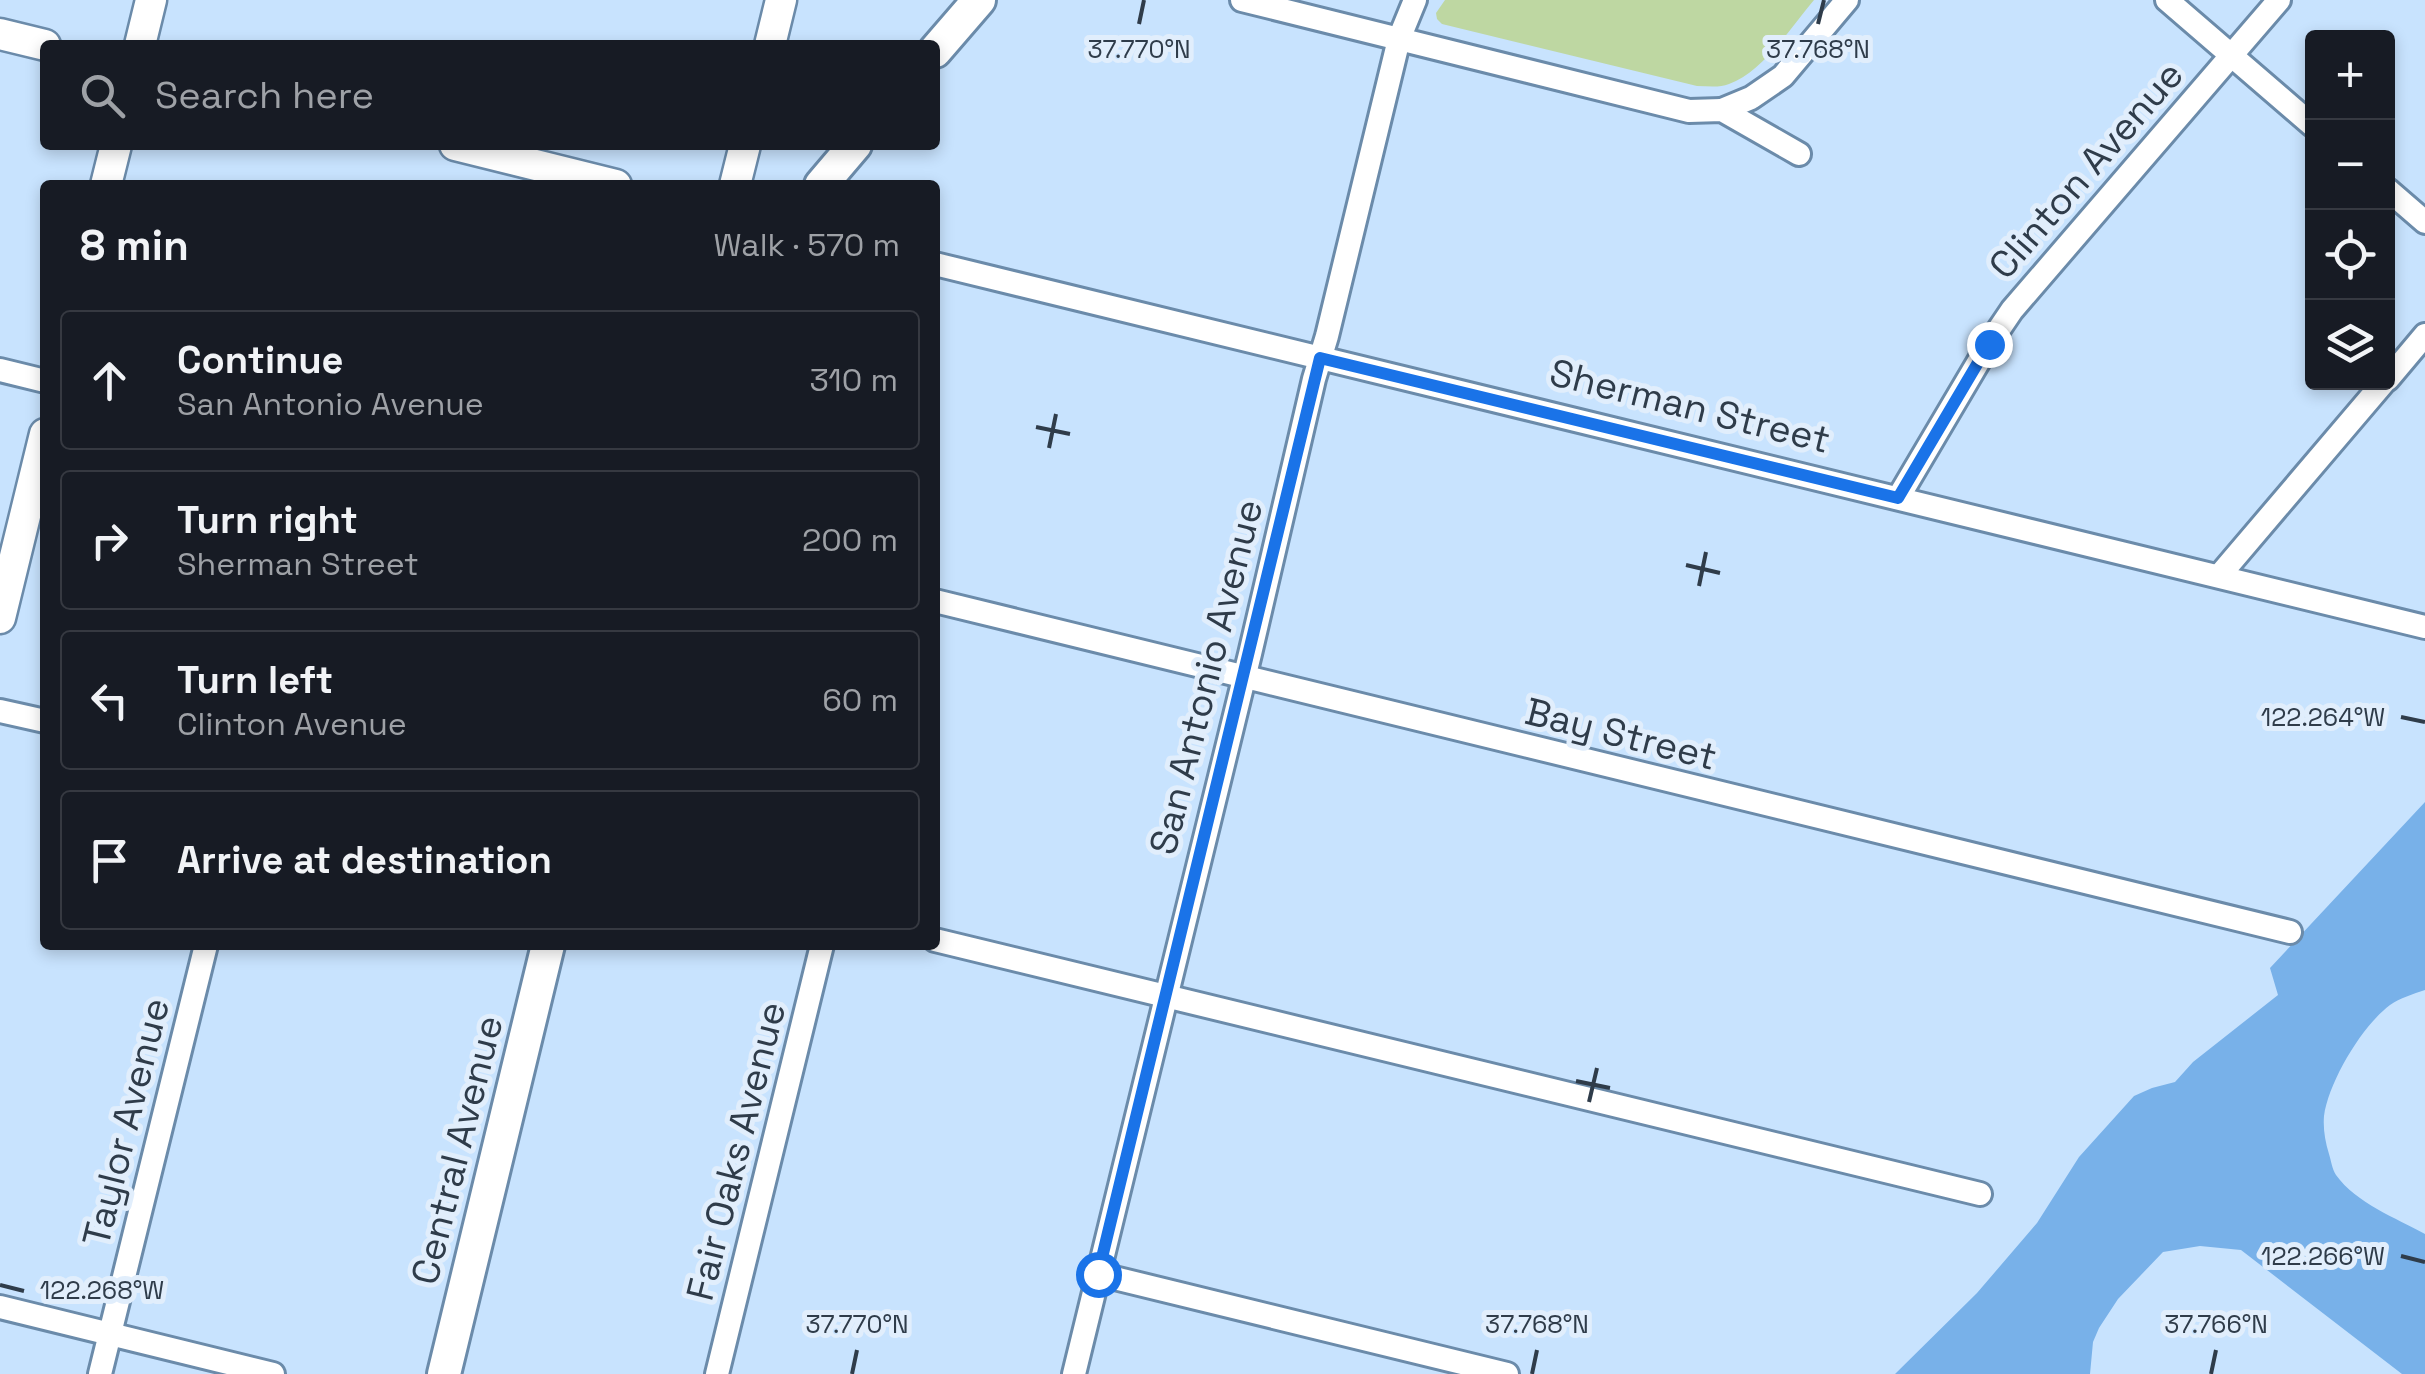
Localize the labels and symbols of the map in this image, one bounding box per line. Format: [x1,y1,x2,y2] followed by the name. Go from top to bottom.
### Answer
[1087,33,1191,65] text: 37.770°N
[1766,33,1870,65] text: 37.768°N
[1978,51,2194,289] street label: Clinton Avenue
[1967,322,2013,368] route end
[1545,348,1835,464] street label: Sherman Street
[1139,494,1273,860] street label: San Antonio Avenue
[1520,687,1722,781] street label: Bay Street
[2261,701,2385,733] text: 122.264°W
[72,993,180,1251] street label: Taylor Avenue
[676,997,796,1305] street label: Fair Oaks Avenue
[400,1011,514,1289] street label: Central Avenue
[2261,1240,2385,1272] text: 122.266°W
[1076,1252,1122,1298] route start
[40,1274,164,1306] text: 122.268°W
[805,1308,909,1340] text: 37.770°N
[1485,1308,1589,1340] text: 37.768°N
[2164,1308,2268,1340] text: 37.766°N

